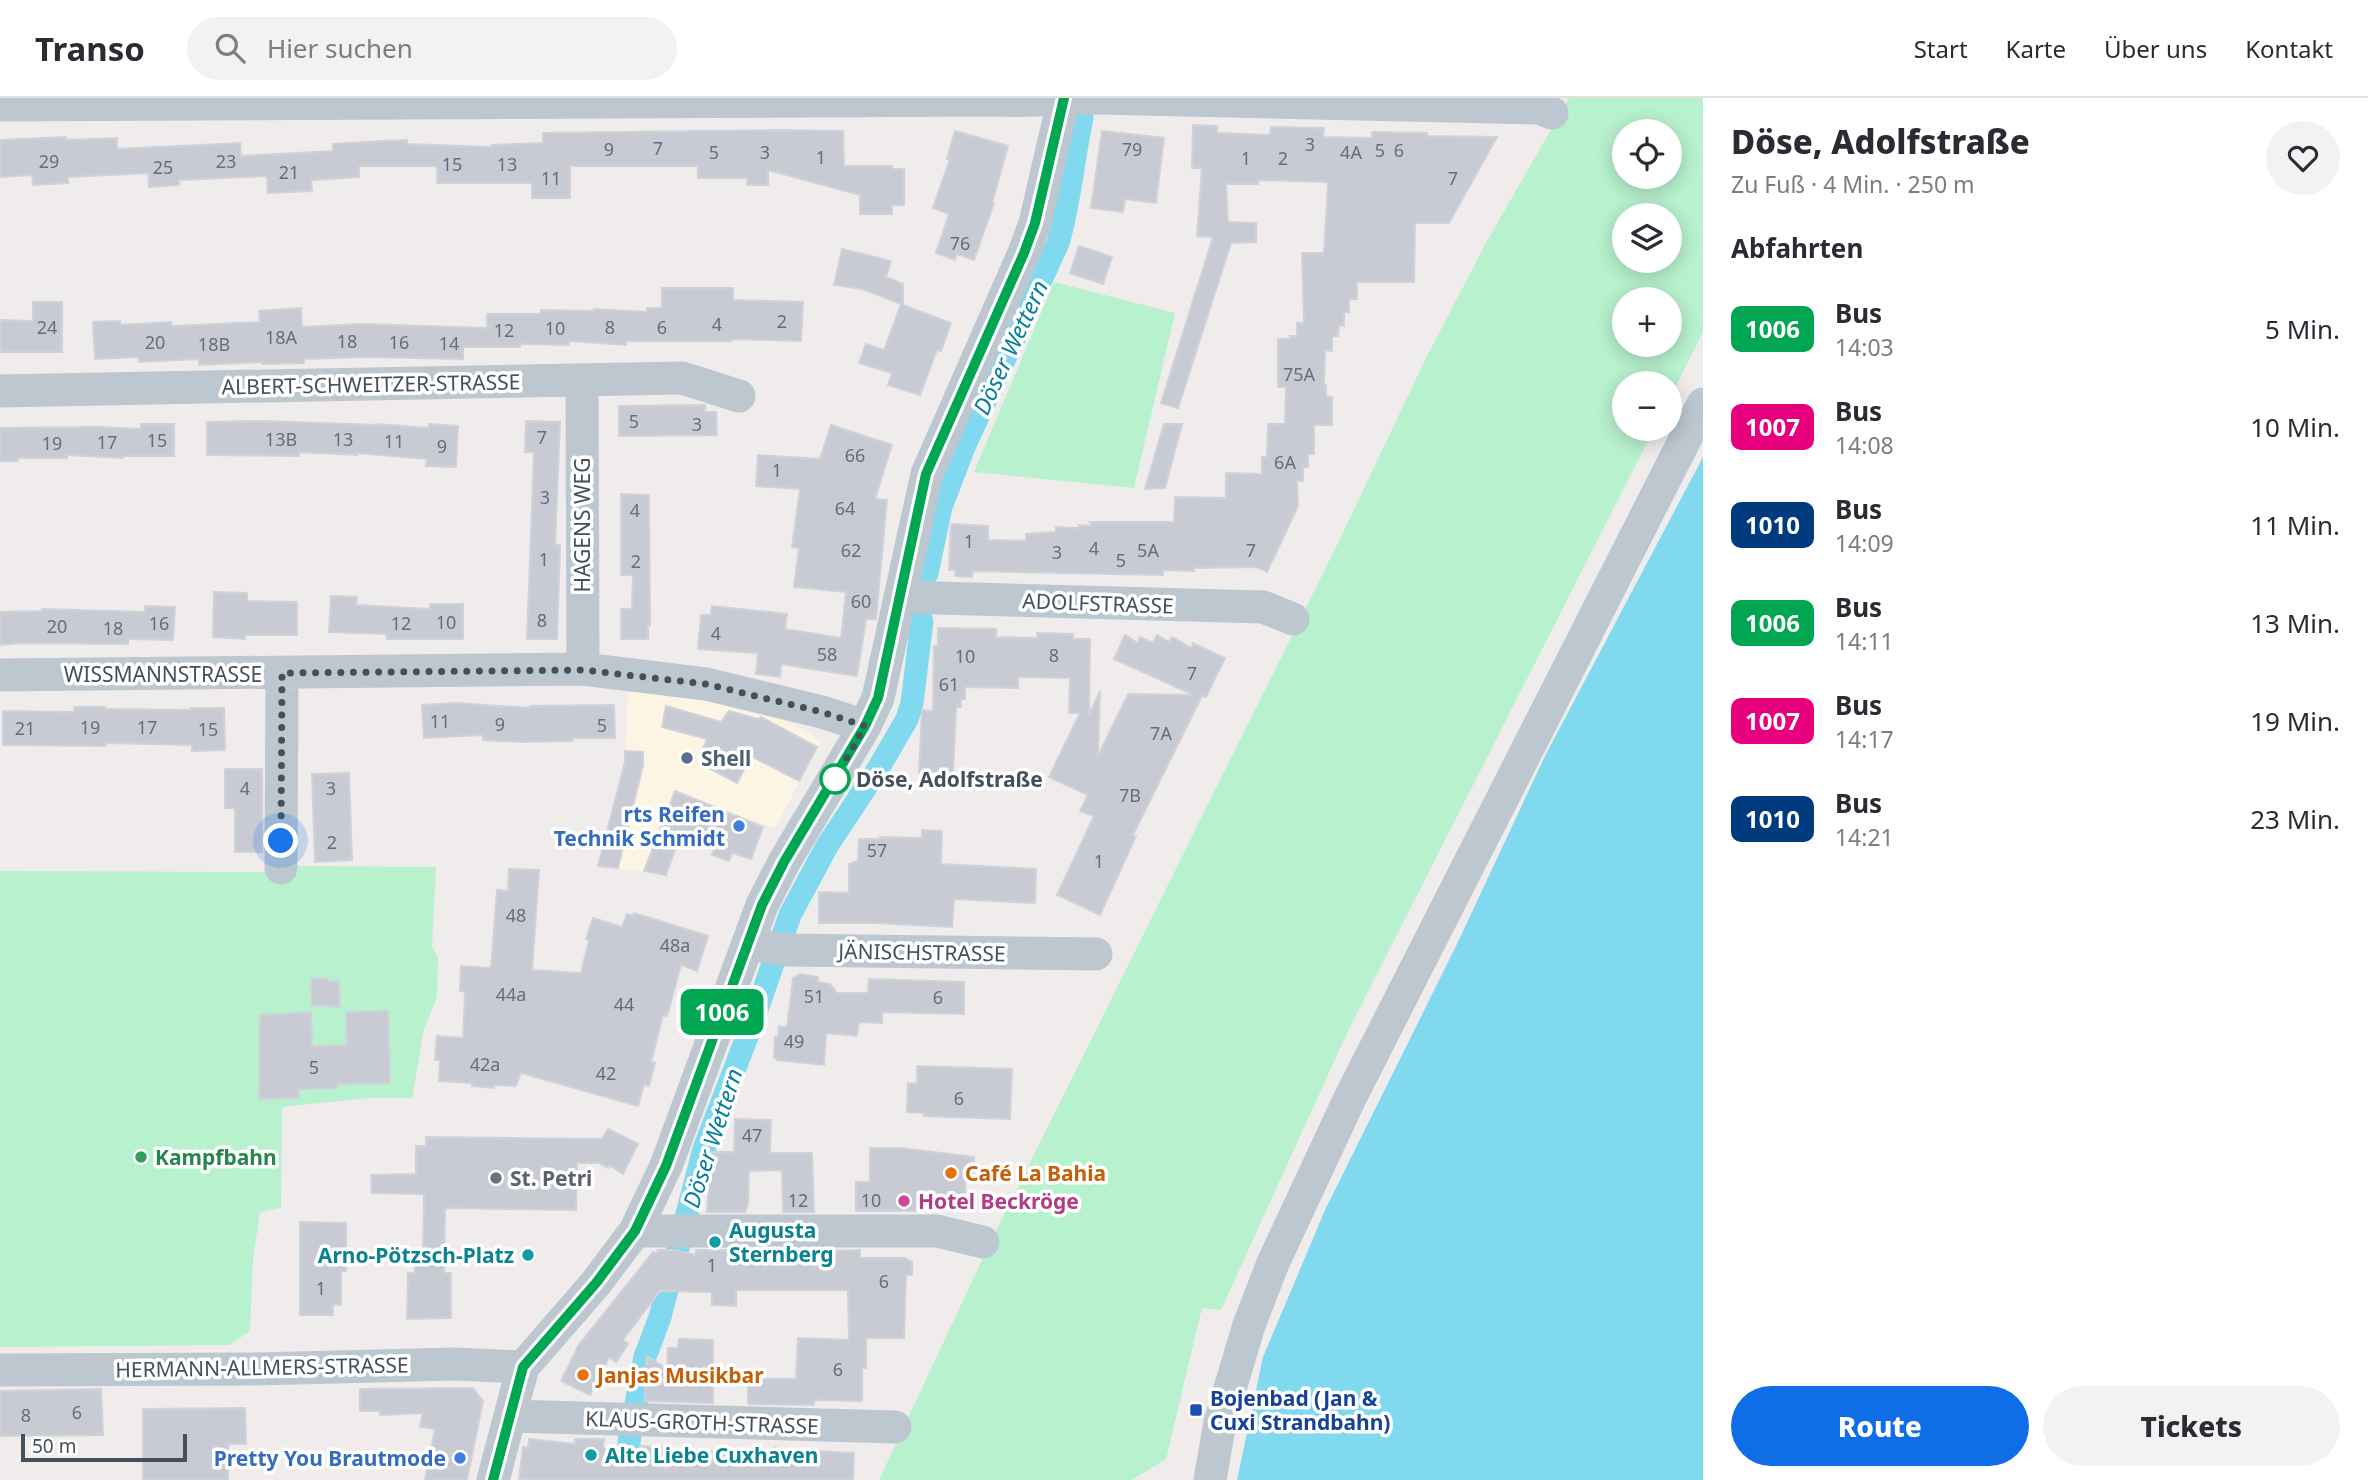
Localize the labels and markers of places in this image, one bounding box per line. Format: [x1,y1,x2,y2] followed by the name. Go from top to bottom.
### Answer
[701,744,751,772] place label: Shell
[679,750,695,766] marker: Shell
[820,764,850,794] marker: Döse, Adolfstraße
[856,765,1043,793] place label: Döse, Adolfstraße
[554,800,725,852] place label: rts Reifen Technik Schmidt
[731,818,747,834] marker: rts Reifen Technik Schmidt
[155,1143,277,1171] place label: Kampfbahn
[133,1149,149,1165] marker: Kampfbahn
[965,1159,1106,1187] place label: Café La Bahia
[510,1164,592,1192] place label: St. Petri
[943,1165,959,1181] marker: Café La Bahia
[488,1170,504,1186] marker: St. Petri
[918,1187,1079,1215] place label: Hotel Beckröge
[896,1193,912,1209] marker: Hotel Beckröge
[729,1216,834,1268] place label: Augusta Sternberg
[707,1234,723,1250] marker: Augusta Sternberg
[318,1241,514,1269] place label: Arno-Pötzsch-Platz
[520,1247,536,1263] marker: Arno-Pötzsch-Platz
[595,1361,764,1389] place label: Janjas Musikbar
[575,1367,591,1383] marker: Janjas Musikbar
[1210,1384,1390,1436] place label: Bojenbad (Jan & Cuxi Strandbahn)
[1188,1402,1204,1418] marker: Bojenbad (Jan & Cuxi Strandbahn)
[605,1441,818,1469] place label: Alte Liebe Cuxhaven
[214,1444,446,1472] place label: Pretty You Brautmode
[583,1447,599,1463] marker: Alte Liebe Cuxhaven
[452,1450,468,1466] marker: Pretty You Brautmode

